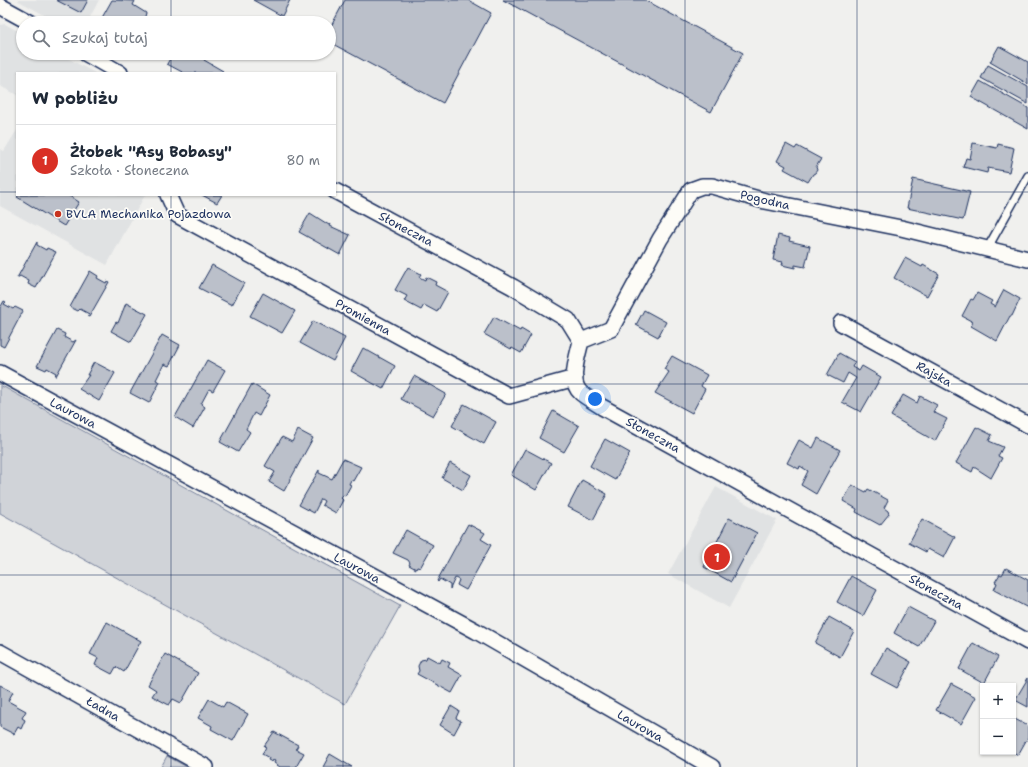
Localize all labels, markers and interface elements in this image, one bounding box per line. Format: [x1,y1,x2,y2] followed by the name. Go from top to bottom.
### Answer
[16,16,336,60] search box
[30,27,52,49] icon: search
[62,28,148,48] text: Szukaj tutaj
[32,87,118,109] text: W pobliżu
[70,142,232,162] text: Żłobek "Asy Bobasy"
[42,152,48,169] text: 1
[286,152,320,169] text: 80 m
[70,162,189,179] text: Szkoła · Słoneczna
[738,186,792,214] street label: Pogodna
[66,206,232,222] place label: BVLA Mechanika Pojazdowa
[376,208,436,250] street label: Słoneczna
[53,209,63,219] marker: BVLA Mechanika Pojazdowa
[332,295,394,339] street label: Promienna
[913,358,955,391] street label: Rajska
[585,389,605,409] your location
[47,394,100,432] street label: Laurowa
[623,414,683,457] street label: Słoneczna
[704,542,730,572] pin: 1
[331,549,384,587] street label: Laurowa
[906,571,966,614] street label: Słoneczna
[980,683,1016,755] map controls
[980,683,1016,719] button: +
[82,693,123,725] street label: Ładna
[614,706,666,746] street label: Laurowa
[980,719,1016,755] button: −

